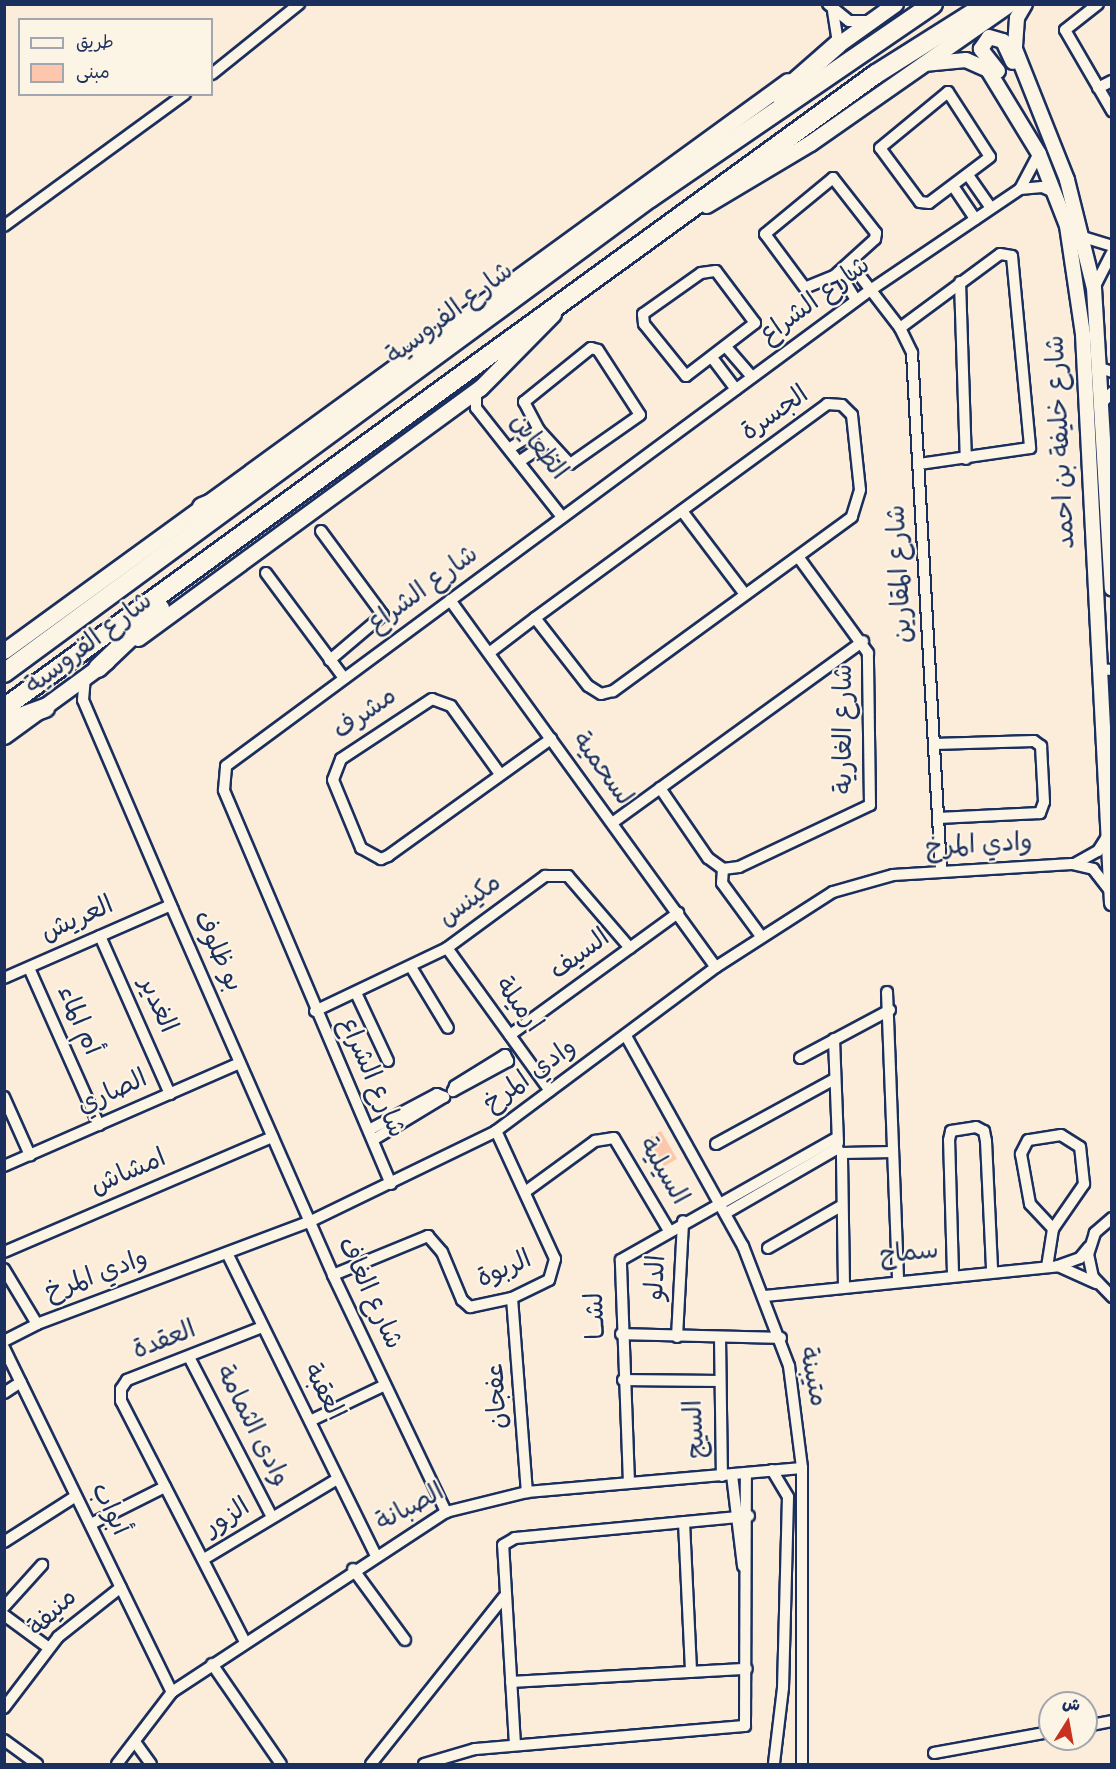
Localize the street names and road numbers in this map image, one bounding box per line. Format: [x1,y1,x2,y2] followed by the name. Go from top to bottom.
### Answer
[754,251,878,353] street label: شارع الشراع
[381,257,521,373] street label: شارع الفروسية
[1042,334,1084,550] street label: شارع خليفة بن احمد
[736,381,816,449] street label: الجسرة
[501,408,573,488] street label: الظعاين
[883,504,921,644] street label: شارع المقارين
[362,540,486,642] street label: شارع الشراع
[20,587,160,703] street label: شارع الفروسية
[830,664,862,794] street label: شارع الغارية
[328,682,404,748] street label: مشرف
[564,727,638,813] street label: لسحمية
[925,829,1033,865] street label: وادي المرخ
[433,869,509,935] street label: مكينس
[37,891,119,951] street label: العريش
[184,907,248,997] street label: بو ظلوف
[545,924,617,988] street label: السيف
[486,972,548,1040] street label: ارميلة
[130,973,182,1039] street label: الغدير
[48,981,106,1061] street label: أم الماء
[329,1013,411,1143] street label: شارع الشراع
[478,1033,584,1121] street label: وادي المرخ
[73,1065,153,1123] street label: الصاري
[630,1133,694,1211] street label: السيلية
[86,1144,172,1204] street label: امشاش
[328,1233,408,1355] street label: شارع الغاف
[878,1236,940,1274] street label: سماح
[41,1244,153,1310] street label: وادي المرخ
[473,1246,537,1296] street label: الربوة
[641,1254,675,1302] street label: الدلو
[581,1292,615,1340] street label: لشــا
[129,1316,201,1368] street label: العقدة
[790,1344,832,1410] street label: متيبنة
[294,1359,350,1427] street label: العقبة
[207,1361,295,1493] street label: وادى الثمامة
[482,1362,516,1430] street label: عفجان
[680,1399,714,1459] street label: السيج
[82,1478,134,1542] street label: أبواب
[371,1478,451,1540] street label: الصبانة
[199,1493,257,1545] street label: الزور
[23,1583,85,1645] street label: منيفة

